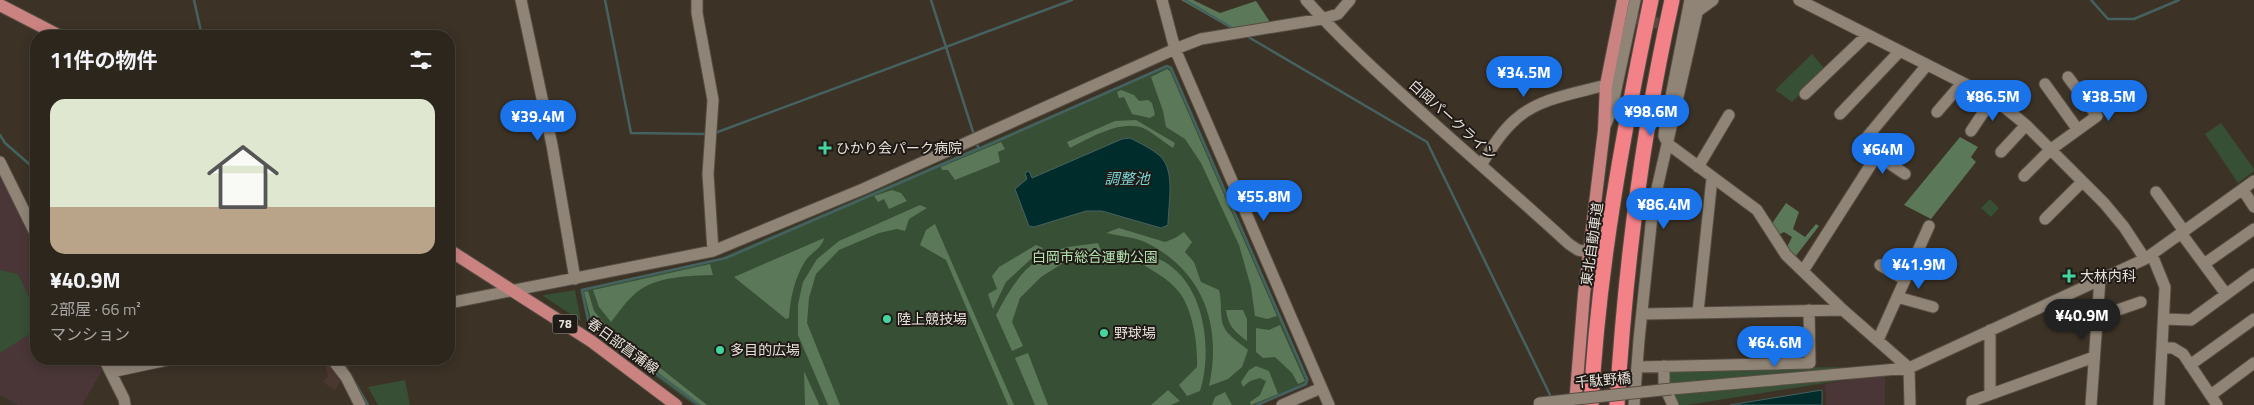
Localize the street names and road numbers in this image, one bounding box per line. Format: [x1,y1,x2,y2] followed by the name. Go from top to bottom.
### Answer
[1405,74,1502,165] street label: 白岡パークライン
[1575,201,1608,287] street label: 東北自動車道
[583,312,663,379] street label: 春日部菖蒲線
[552,314,578,334] road number: 78
[1574,367,1632,392] street label: 千駄野橋

